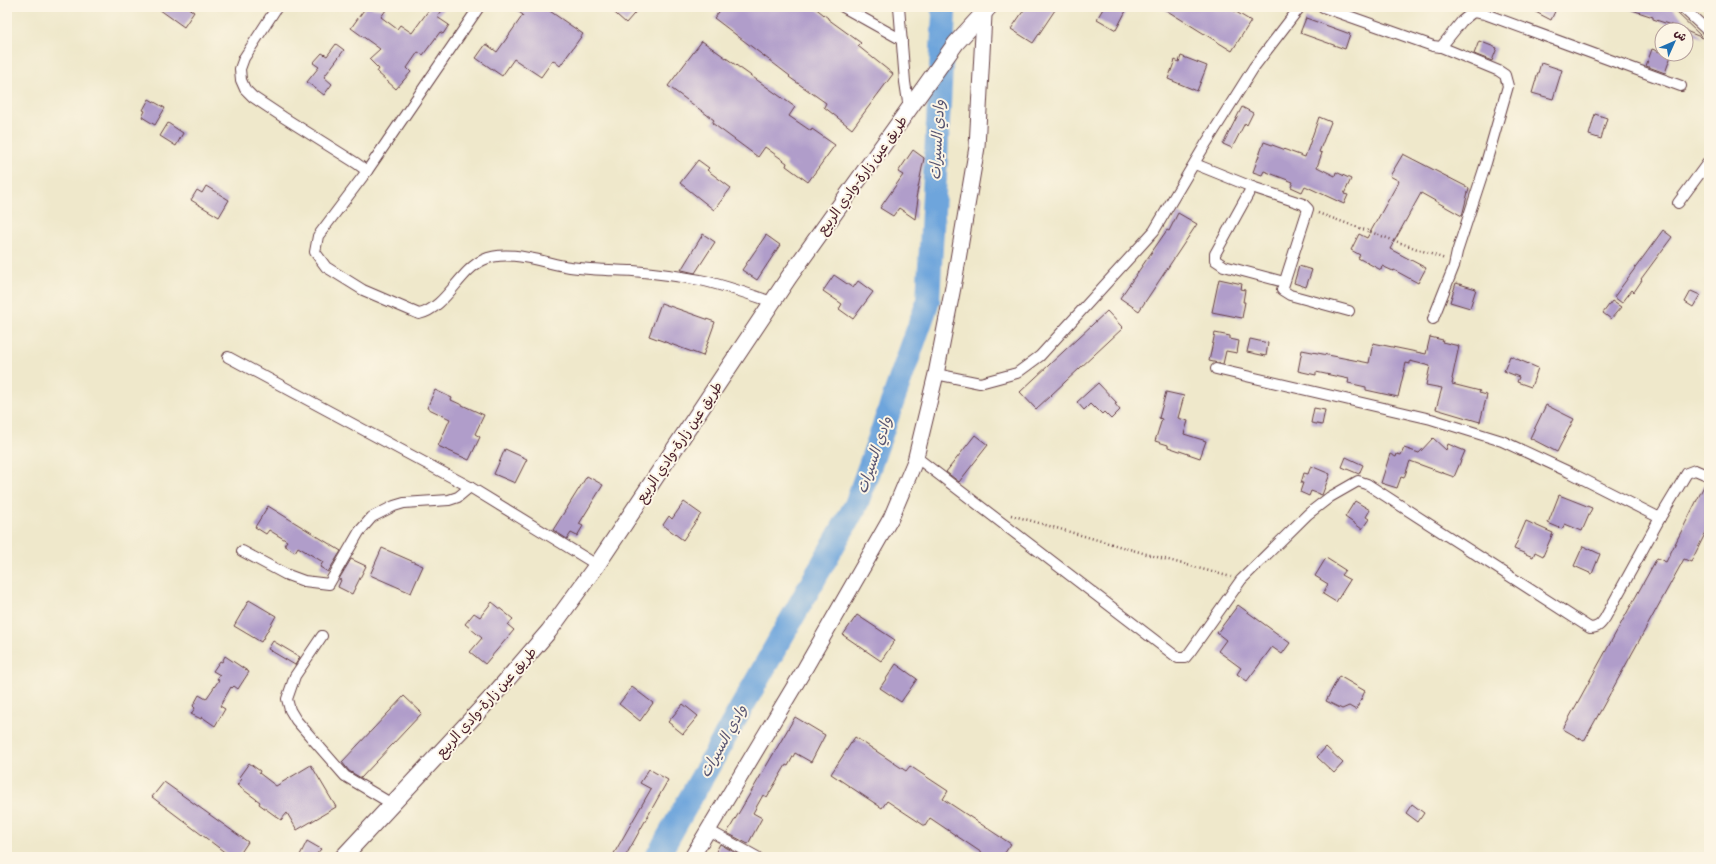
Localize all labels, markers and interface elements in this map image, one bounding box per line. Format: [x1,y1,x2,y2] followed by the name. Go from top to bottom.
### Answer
[1654,22,1694,62] north arrow
[1670,26,1690,46] text: ش
[926,99,952,181] water label: وادي السيرات
[814,113,914,240] street label: طريق عين زارة-وادي الربيع
[632,378,729,508] street label: طريق عين زارة-وادي الربيع
[852,414,899,497] water label: وادي السيرات
[432,644,543,763] street label: طريق عين زارة-وادي الربيع
[696,701,754,782] water label: وادي السيرات

